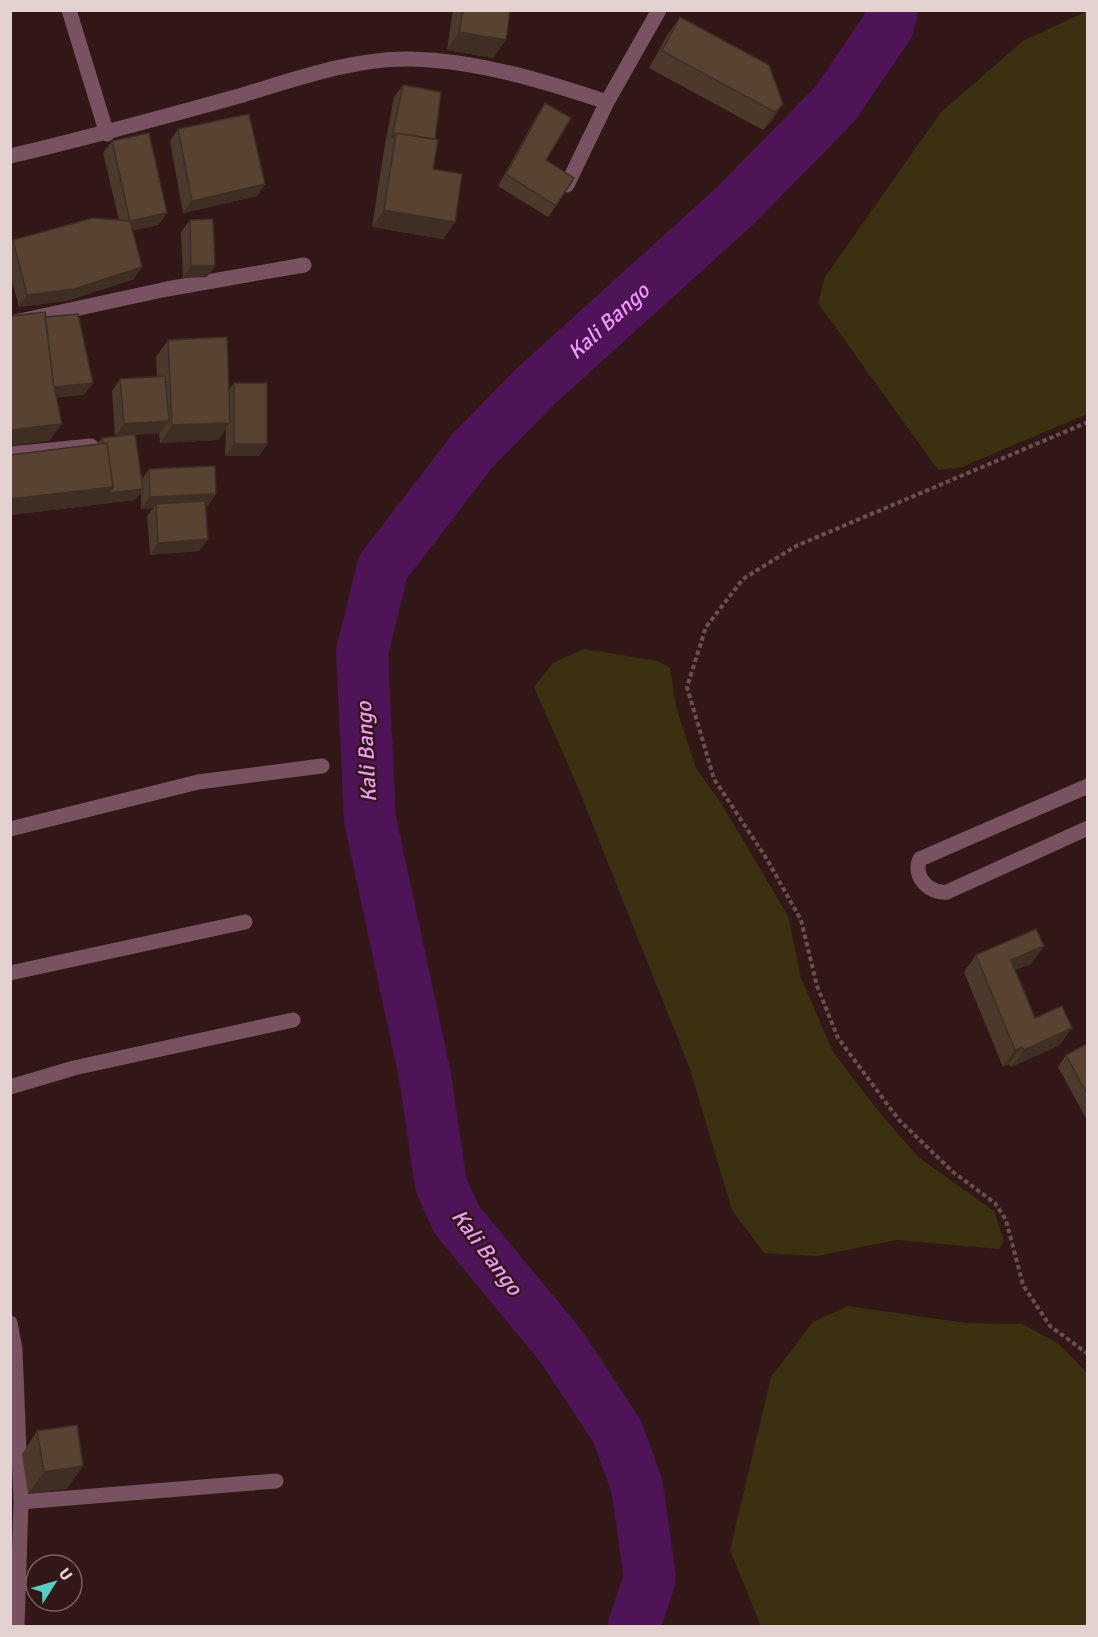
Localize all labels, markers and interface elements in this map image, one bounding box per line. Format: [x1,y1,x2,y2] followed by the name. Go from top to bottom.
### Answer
[561,276,656,365] water label: Kali Bango
[350,699,382,803] water label: Kali Bango
[446,1204,529,1302] water label: Kali Bango
[24,1553,84,1613] north arrow
[54,1564,76,1585] text: U

